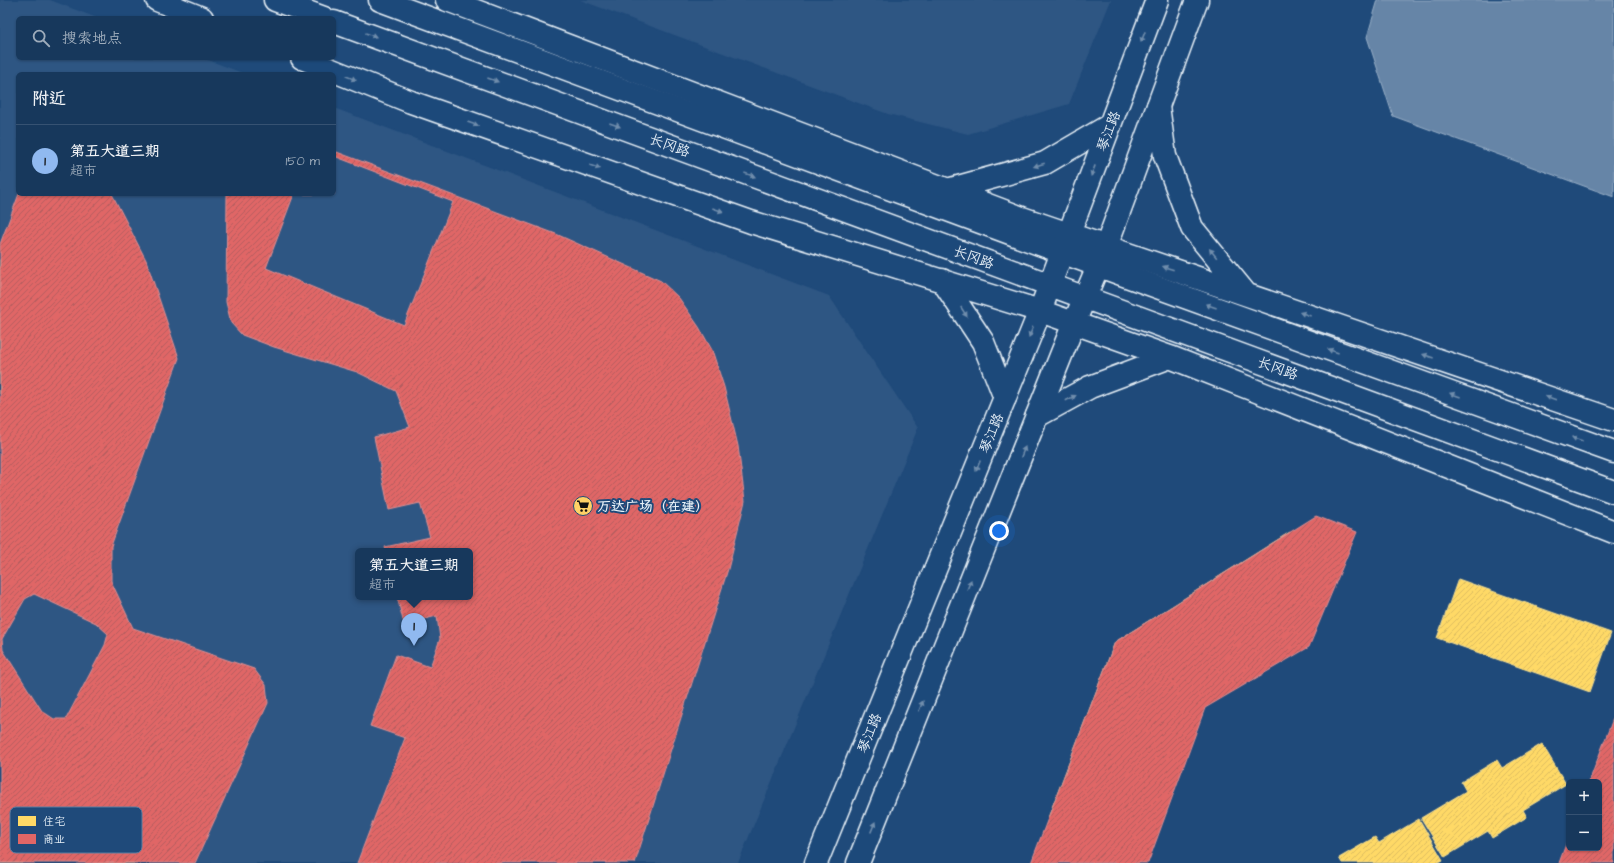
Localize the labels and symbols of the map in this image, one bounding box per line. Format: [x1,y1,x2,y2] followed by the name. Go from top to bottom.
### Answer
[1140,31,1146,43] one-way arrow
[365,33,377,39] one-way arrow
[346,75,358,81] one-way arrow
[487,78,499,84] one-way arrow
[1092,108,1126,155] street label: 琴江路
[467,121,479,127] one-way arrow
[609,122,621,128] one-way arrow
[647,129,693,163] street label: 长冈路
[1033,162,1045,168] one-way arrow
[590,164,602,170] one-way arrow
[1089,166,1095,178] one-way arrow
[744,172,756,178] one-way arrow
[712,207,724,213] one-way arrow
[951,241,997,275] street label: 长冈路
[1208,248,1217,258] one-way arrow
[1162,265,1174,271] one-way arrow
[1204,303,1216,309] one-way arrow
[960,306,967,318] one-way arrow
[1298,310,1310,316] one-way arrow
[1028,327,1034,339] one-way arrow
[1326,347,1338,353] one-way arrow
[1255,352,1301,386] street label: 长冈路
[1421,353,1433,359] one-way arrow
[1449,392,1461,398] one-way arrow
[1065,394,1077,401] one-way arrow
[1544,395,1556,401] one-way arrow
[975,410,1009,457] street label: 琴江路
[1571,436,1583,442] one-way arrow
[1020,445,1026,457] one-way arrow
[974,460,980,472] one-way arrow
[572,495,594,517] supermarket icon: 万达广场（在建）
[597,497,709,517] place label: 万达广场（在建）
[989,521,1009,541] your location
[967,579,973,591] one-way arrow
[401,613,427,646] pin: 1
[918,700,924,712] one-way arrow
[853,710,887,757] street label: 琴江路
[10,807,142,853] legend
[43,814,65,829] text: 住宅
[870,820,876,832] one-way arrow
[43,832,65,847] text: 商业

